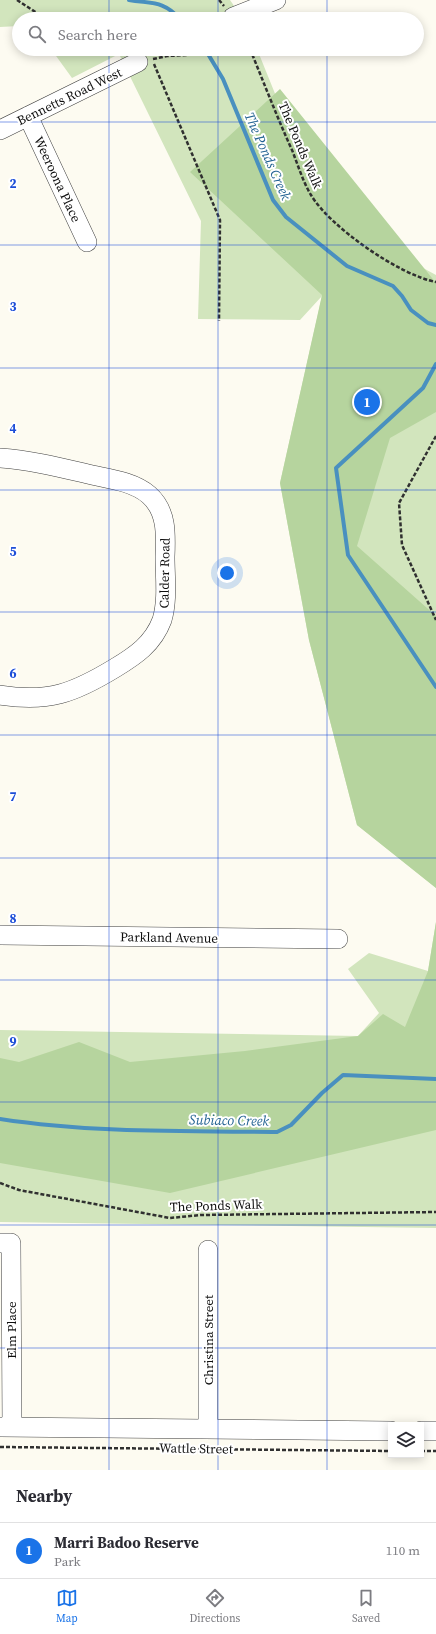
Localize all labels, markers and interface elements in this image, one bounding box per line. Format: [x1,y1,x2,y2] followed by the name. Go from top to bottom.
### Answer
[12,12,424,56] search box
[26,23,48,45] icon: search
[58,24,137,45] text: Search here
[14,63,125,129] street label: Bennetts Road West
[275,99,327,192] street label: The Ponds Walk
[240,109,296,203] water label: The Ponds Creek
[30,133,85,225] street label: Weeroona Place
[9,175,17,192] text: 2
[9,298,17,315] text: 3
[354,387,380,417] pin: 1
[9,420,17,437] text: 4
[155,537,174,608] street label: Calder Road
[9,543,17,560] text: 5
[217,563,237,583] your location
[9,665,17,682] text: 6
[9,788,17,805] text: 7
[9,910,17,927] text: 8
[120,928,218,947] street label: Parkland Avenue
[9,1033,17,1050] text: 9
[189,1109,270,1131] water label: Subiaco Creek
[169,1195,263,1216] street label: The Ponds Walk
[200,1294,217,1385] street label: Christina Street
[3,1301,20,1359] street label: Elm Place
[388,1422,424,1458] map controls
[388,1422,424,1458] button: layers
[159,1439,234,1458] street label: Wattle Street
[16,1484,72,1508] text: Nearby
[54,1532,199,1553] text: Marri Badoo Reserve
[25,1542,33,1559] text: 1
[386,1542,420,1559] text: 110 m
[54,1553,81,1570] text: Park
[56,1587,78,1626] tab: Map
[189,1587,240,1626] tab: Directions
[352,1587,380,1626] tab: Saved

